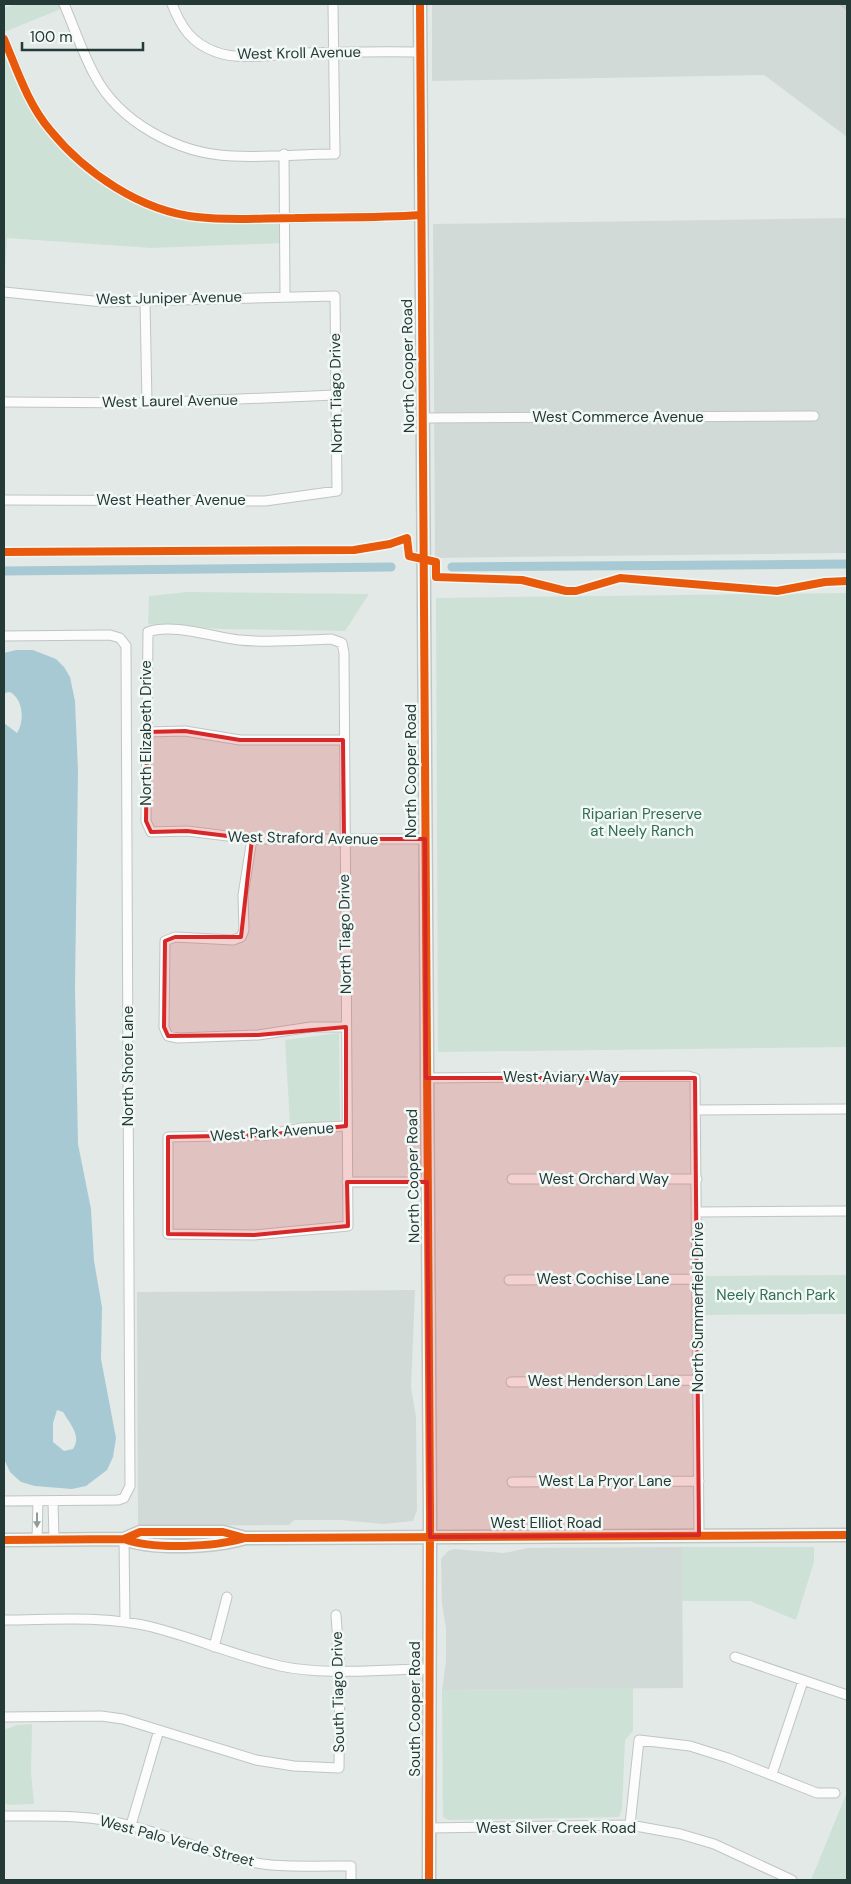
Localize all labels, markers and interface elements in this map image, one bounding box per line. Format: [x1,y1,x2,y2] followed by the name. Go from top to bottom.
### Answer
[22,20,144,52] scale bar
[30,27,73,47] text: 100 m
[237,42,361,64] street label: West Kroll Avenue
[96,287,242,309] street label: West Juniper Avenue
[397,299,419,433] street label: North Cooper Road
[325,333,347,453] street label: North Tiago Drive
[102,390,238,412] street label: West Laurel Avenue
[532,407,704,427] street label: West Commerce Avenue
[96,490,246,510] street label: West Heather Avenue
[136,660,156,806] street label: North Elizabeth Drive
[401,704,421,838] street label: North Cooper Road
[582,804,702,841] park label: Riparian Preserve at Neely Ranch
[227,827,379,849] street label: West Straford Avenue
[334,874,356,994] street label: North Tiago Drive
[118,1006,138,1126] street label: North Shore Lane
[503,1067,620,1087] street label: West Aviary Way
[402,1109,424,1243] street label: North Cooper Road
[209,1118,335,1146] street label: West Park Avenue
[539,1169,670,1189] street label: West Orchard Way
[688,1222,708,1392] street label: North Summerfield Drive
[536,1269,670,1289] street label: West Cochise Lane
[716,1285,836,1305] park label: Neely Ranch Park
[528,1371,680,1391] street label: West Henderson Lane
[539,1471,671,1491] street label: West La Pryor Lane
[33,1513,41,1529] one-way arrow
[490,1513,602,1533] street label: West Elliot Road
[327,1631,349,1753] street label: South Tiago Drive
[405,1641,425,1777] street label: South Cooper Road
[97,1811,257,1871] street label: West Palo Verde Street
[476,1818,636,1838] street label: West Silver Creek Road

